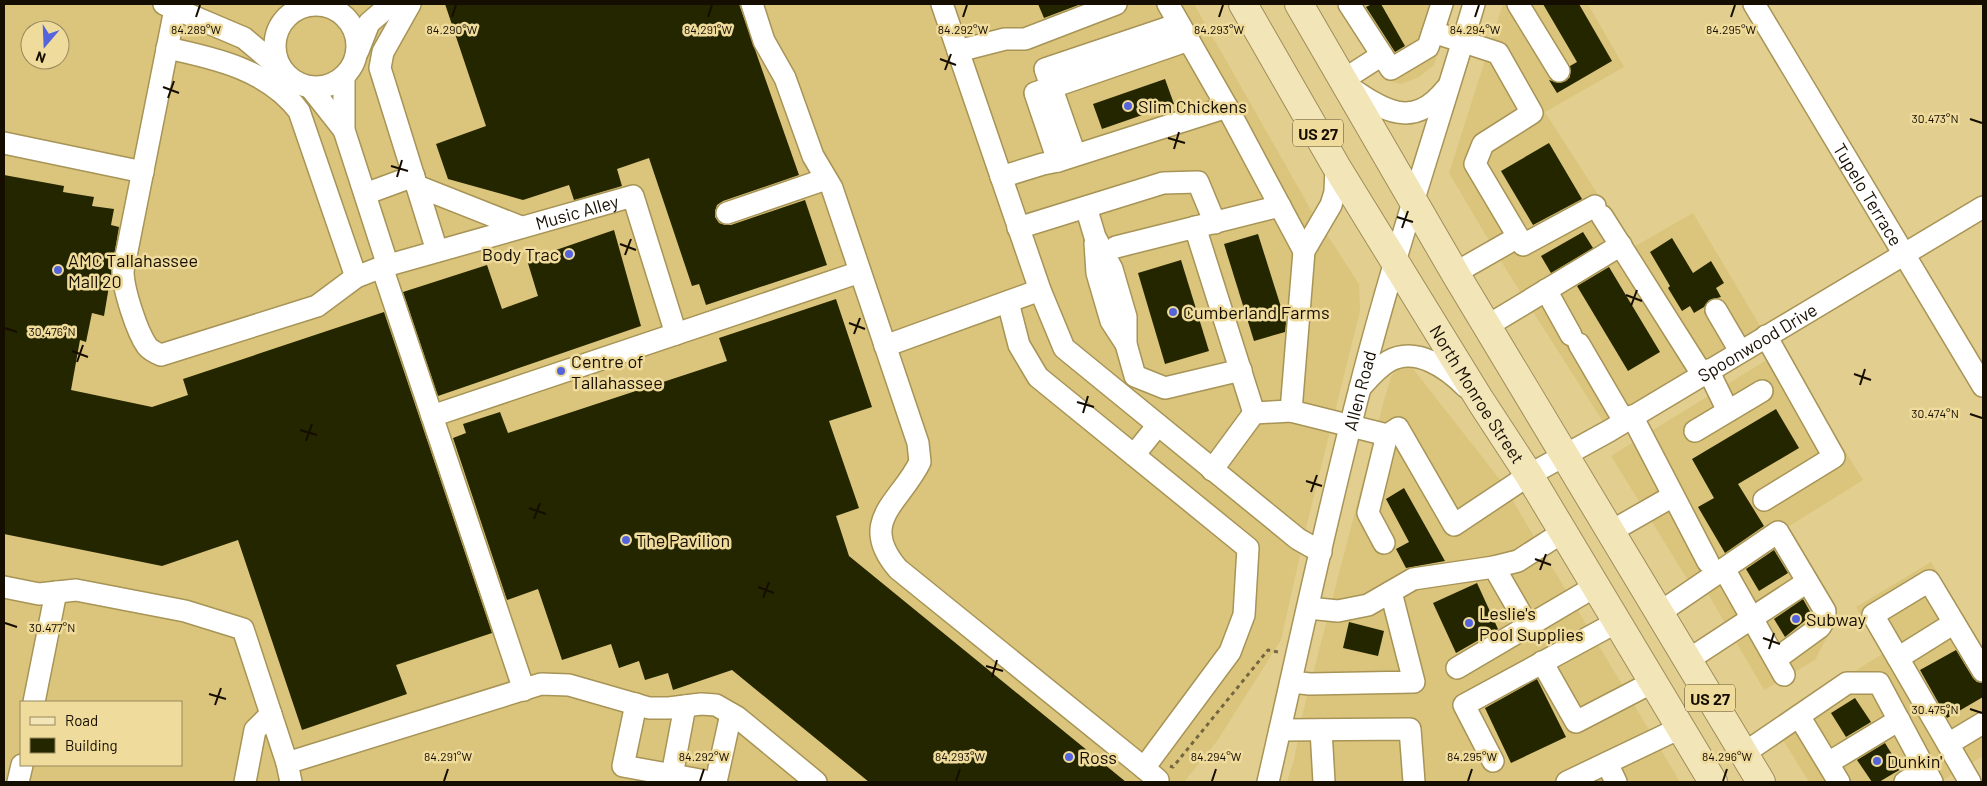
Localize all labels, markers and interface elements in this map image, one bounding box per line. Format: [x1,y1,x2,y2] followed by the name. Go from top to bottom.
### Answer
[20,20,70,70] north arrow
[171,22,222,36] text: 84.289°W
[427,22,478,36] text: 84.290°W
[684,22,732,36] text: 84.291°W
[938,22,989,36] text: 84.292°W
[1194,22,1245,36] text: 84.293°W
[1450,22,1501,36] text: 84.294°W
[1706,22,1757,36] text: 84.295°W
[33,48,48,67] text: N
[1138,95,1247,117] place label: Slim Chickens
[1122,100,1134,112] marker: Slim Chickens
[1911,111,1959,125] text: 30.473°N
[1293,120,1343,146] road number: US 27
[1829,139,1907,250] street label: Tupelo Terrace
[533,190,621,234] street label: Music Alley
[482,243,559,265] place label: Body Trac
[563,248,575,260] marker: Body Trac
[68,249,198,292] place label: AMC Tallahassee Mall 20
[52,264,64,276] marker: AMC Tallahassee Mall 20
[1693,298,1821,386] street label: Spoonwood Drive
[1183,301,1330,323] place label: Cumberland Farms
[1167,306,1179,318] marker: Cumberland Farms
[1425,321,1529,467] street label: North Monroe Street
[28,324,76,338] text: 30.476°N
[1339,348,1380,433] street label: Allen Road
[571,350,663,393] place label: Centre of Tallahassee
[555,365,567,377] marker: Centre of Tallahassee
[1911,406,1959,420] text: 30.474°N
[636,529,730,551] place label: The Pavilion
[620,534,632,546] marker: The Pavilion
[1479,602,1584,645] place label: Leslie's Pool Supplies
[1806,608,1866,630] place label: Subway
[1790,613,1802,625] marker: Subway
[1463,617,1475,629] marker: Leslie's Pool Supplies
[29,620,75,634] text: 30.477°N
[1685,684,1735,711] road number: US 27
[20,701,182,766] legend
[1911,702,1959,716] text: 30.475°N
[65,711,98,729] text: Road
[65,736,118,754] text: Building
[1079,746,1117,768] place label: Ross
[424,749,472,763] text: 84.291°W
[679,749,730,763] text: 84.292°W
[935,749,986,763] text: 84.293°W
[1191,749,1242,763] text: 84.294°W
[1447,749,1498,763] text: 84.295°W
[1702,749,1753,763] text: 84.296°W
[1887,750,1942,772] place label: Dunkin'
[1063,751,1075,763] marker: Ross
[1871,755,1883,767] marker: Dunkin'

